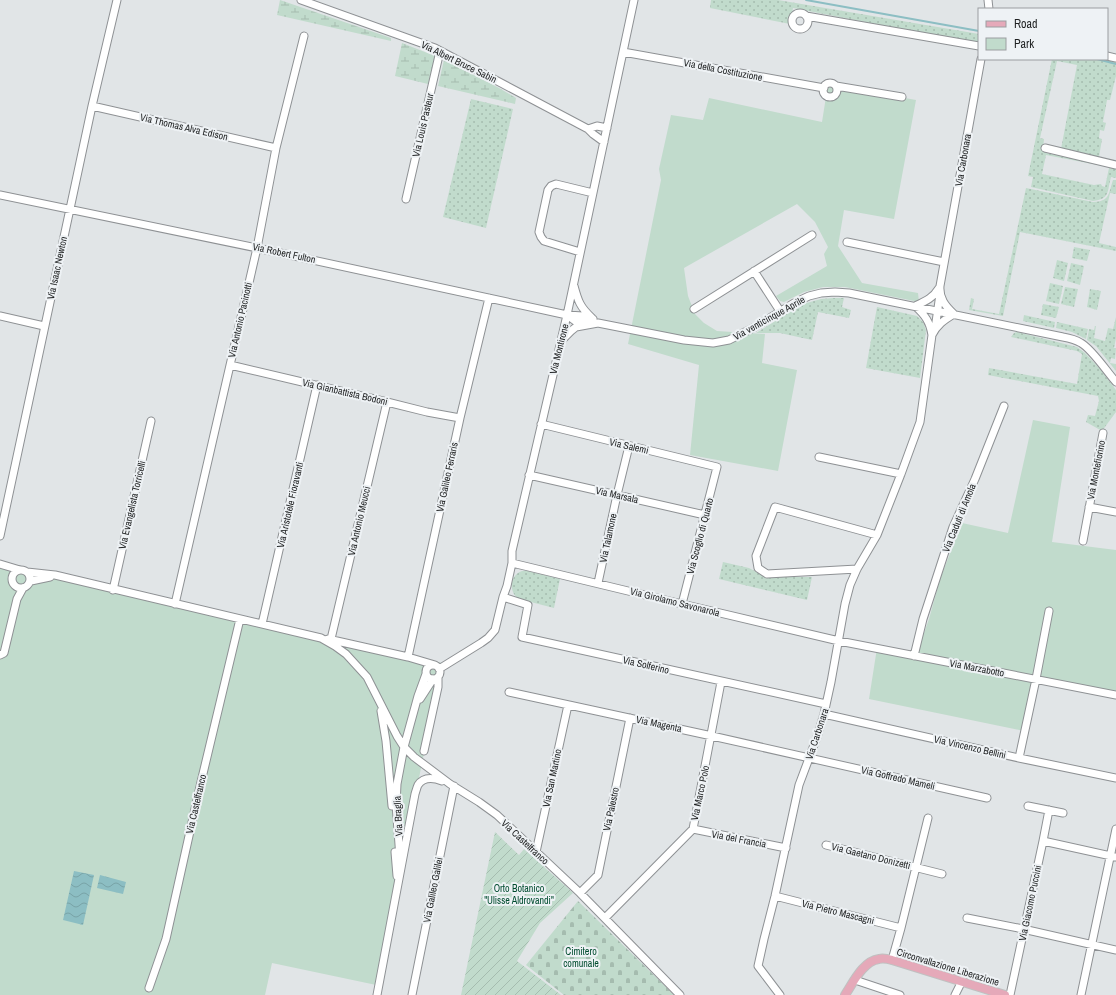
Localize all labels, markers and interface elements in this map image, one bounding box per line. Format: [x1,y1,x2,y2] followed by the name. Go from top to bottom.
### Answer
[978,8,1108,60] legend
[1014,16,1038,32] text: Road
[1014,36,1034,52] text: Park
[419,38,499,86] street label: Via Albert Bruce Sabin
[682,56,764,84] street label: Via della Costituzione
[409,92,437,158] street label: Via Louis Pasteur
[139,111,229,143] street label: Via Thomas Alva Edison
[952,132,974,187] street label: Via Carbonara
[44,235,70,301] street label: Via Isaac Newton
[251,240,317,266] street label: Via Robert Fulton
[225,281,255,359] street label: Via Antonio Pacinotti
[731,293,808,343] street label: Via venticinque Aprile
[546,322,572,375] street label: Via Montirone
[301,376,389,408] street label: Via Gianbattista Bodoni
[608,435,650,457] street label: Via Salemi
[1084,439,1108,501] street label: Via Montefiorino
[433,441,461,513] street label: Via Galileo Ferraris
[115,459,149,551] street label: Via Evangelista Torricelli
[274,461,306,549] street label: Via Aristotele Fioravanti
[939,481,979,554] street label: Via Caduti di Amola
[594,484,640,506] street label: Via Marsala
[345,485,373,557] street label: Via Antonio Meucci
[684,496,717,575] street label: Via Scoglio di Quarto
[596,512,620,564] street label: Via Talamone
[629,585,722,620] street label: Via Girolamo Savonarola
[622,653,671,677] street label: Via Solferino
[949,656,1006,680] street label: Via Marzabotto
[803,706,832,761] street label: Via Carbonara
[635,713,683,735] street label: Via Magenta
[933,732,1007,762] street label: Via Vincenzo Bellini
[539,747,565,808] street label: Via San Martino
[860,763,936,793] street label: Via Goffredo Mameli
[688,764,712,822] street label: Via Marco Polo
[183,773,209,835] street label: Via Castelfranco
[600,785,622,832] street label: Via Palestro
[390,795,406,837] street label: Via Braglia
[498,817,552,868] street label: Via Castelfranco
[711,827,768,851] street label: Via del Francia
[830,840,912,872] street label: Via Gaetano Donizetti
[420,856,446,924] street label: Via Galileo Galilei
[1016,864,1044,942] street label: Via Giacomo Puccini
[484,882,554,907] park label: Orto Botanico "Ulisse Aldrovandi"
[800,897,876,927] street label: Via Pietro Mascagni
[563,945,599,970] park label: Cimitero comunale
[895,945,1001,989] street label: Circonvallazione Liberazione

